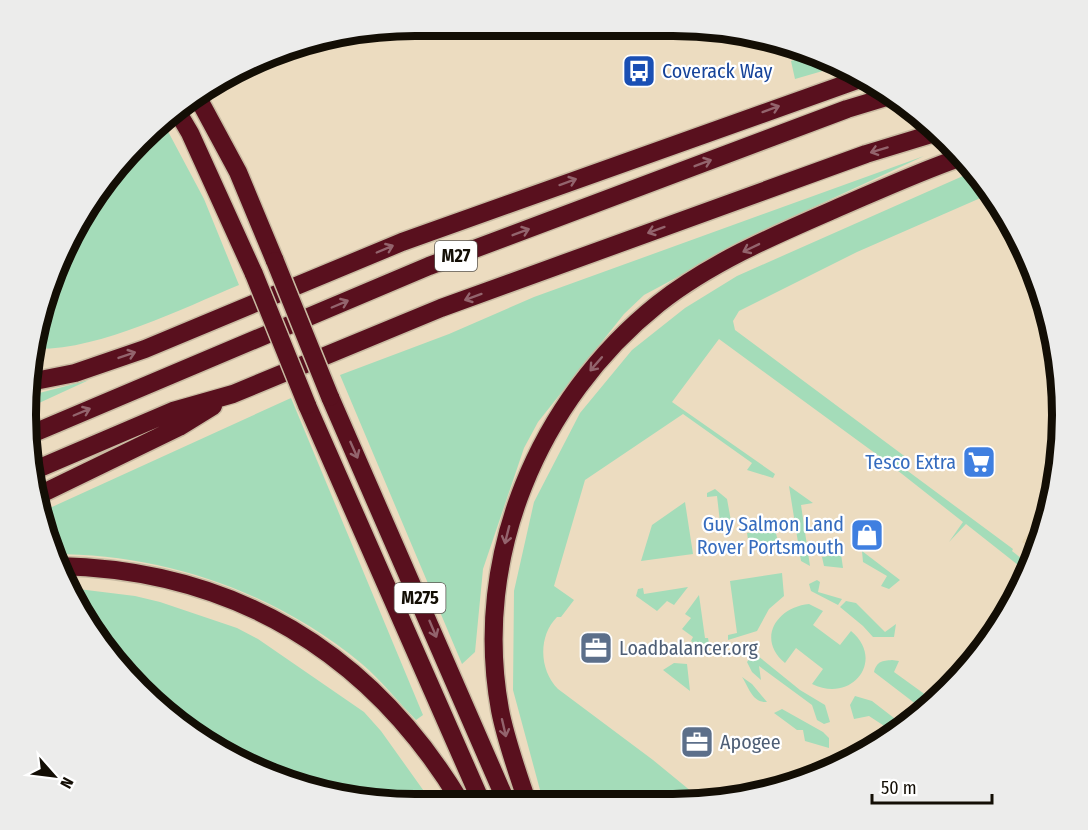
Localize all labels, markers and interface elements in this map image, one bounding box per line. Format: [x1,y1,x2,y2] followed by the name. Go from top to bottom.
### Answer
[621,53,657,89] bus stop icon: Coverack Way
[662,59,773,83] place label: Coverack Way
[761,103,780,114] one-way arrow
[870,145,889,156] one-way arrow
[693,157,712,168] one-way arrow
[558,176,577,187] one-way arrow
[511,225,530,236] one-way arrow
[647,226,666,237] one-way arrow
[435,241,477,271] road number: M27
[375,243,393,254] one-way arrow
[743,243,761,255] one-way arrow
[464,292,483,303] one-way arrow
[330,297,348,309] one-way arrow
[117,349,136,360] one-way arrow
[589,356,603,371] one-way arrow
[73,406,91,417] one-way arrow
[348,441,360,459] one-way arrow
[961,444,997,480] supermarket icon: Tesco Extra
[865,450,956,474] place label: Tesco Extra
[697,512,844,559] place label: Guy Salmon Land Rover Portsmouth
[849,517,885,553] shop icon: Guy Salmon Land Rover Portsmouth
[501,525,513,544] one-way arrow
[394,583,446,613] road number: M275
[428,619,439,637] one-way arrow
[578,630,614,666] office icon: Loadbalancer.org
[619,636,759,660] place label: Loadbalancer.org
[499,718,511,737] one-way arrow
[679,724,715,760] office icon: Apogee
[720,730,781,754] place label: Apogee
[24,746,84,806] north arrow
[872,767,992,805] scale bar
[56,774,77,792] text: N
[881,777,917,799] text: 50 m

